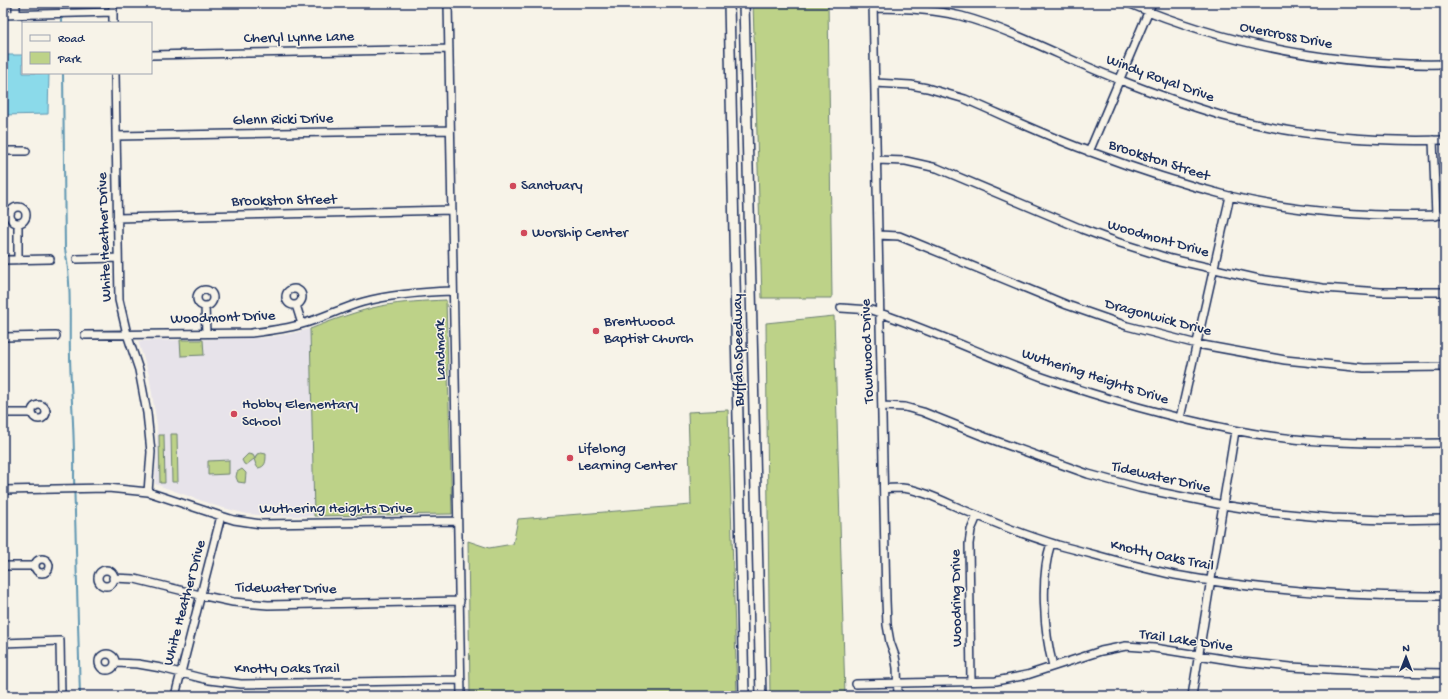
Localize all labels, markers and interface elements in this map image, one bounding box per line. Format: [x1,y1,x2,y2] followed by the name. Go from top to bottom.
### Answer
[1238,18,1334,54] street label: Overcross Drive
[22,22,152,74] legend
[244,28,355,48] street label: Cheryl Lynne Lane
[58,33,85,47] text: Road
[1103,51,1217,107] street label: Windy Royal Drive
[57,53,83,67] text: Park
[232,110,334,130] street label: Glenn Ricki Drive
[1105,136,1214,186] street label: Brookston Street
[94,172,116,302] street label: White Heather Drive
[521,177,583,195] place label: Sanctuary
[508,181,518,191] marker: Sanctuary
[230,191,339,211] street label: Brookston Street
[1105,216,1211,262] street label: Woodmont Drive
[532,224,629,242] place label: Worship Center
[519,228,529,238] marker: Worship Center
[729,293,749,408] street label: Buffalo Speedway
[1102,295,1214,341] street label: Dragonwick Drive
[857,298,879,405] street label: Townwood Drive
[170,307,276,329] street label: Woodmont Drive
[603,313,694,348] place label: Brentwood Baptist Church
[431,318,451,381] street label: Landmark
[591,326,601,336] marker: Brentwood Baptist Church
[1019,345,1171,409] street label: Wuthering Heights Drive
[242,396,359,431] place label: Hobby Elementary School
[229,409,239,419] marker: Hobby Elementary School
[578,440,678,475] place label: Lifelong Learning Center
[565,453,575,463] marker: Lifelong Learning Center
[1109,458,1212,498] street label: Tidewater Drive
[259,500,413,518] street label: Wuthering Heights Drive
[1109,536,1215,576] street label: Knotty Oaks Trail
[160,538,211,668] street label: White Heather Drive
[947,549,967,647] street label: Woodring Drive
[234,579,337,599] street label: Tidewater Drive
[1137,625,1234,656] street label: Trail Lake Drive
[1386,637,1426,677] north arrow
[1402,643,1410,655] text: N
[234,660,340,678] street label: Knotty Oaks Trail

